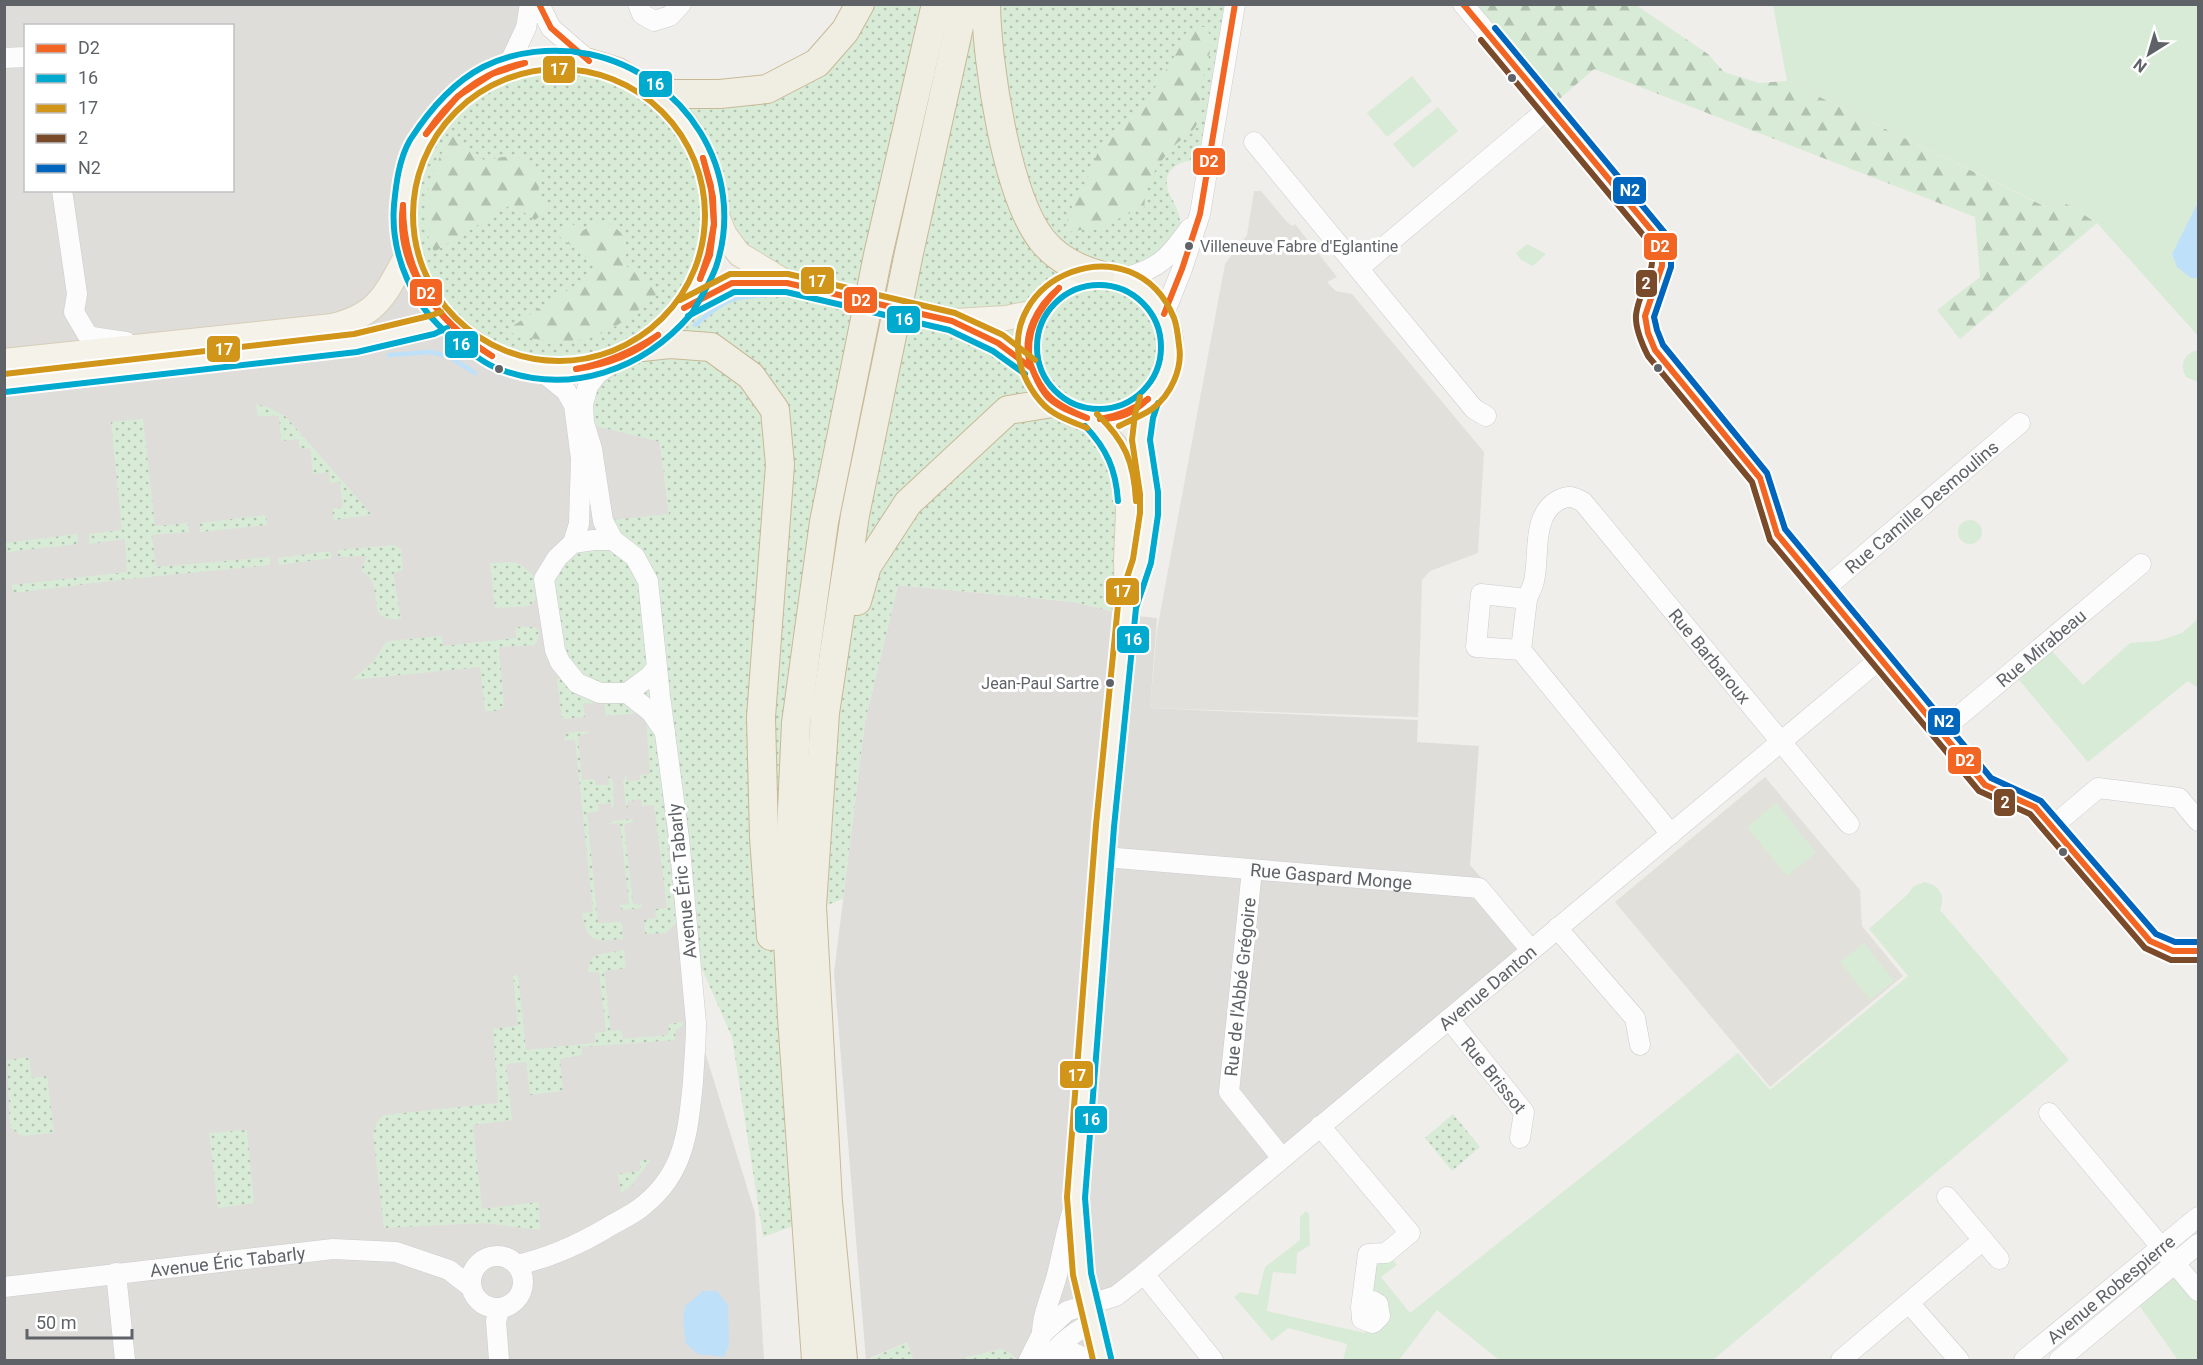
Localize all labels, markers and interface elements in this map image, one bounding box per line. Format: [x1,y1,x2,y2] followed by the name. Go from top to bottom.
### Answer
[24,24,234,192] legend
[2119,24,2179,84] north arrow
[78,37,100,58] text: D2
[542,55,576,84] line badge: 17
[2130,55,2151,77] text: N
[550,60,568,79] text: 17
[78,67,98,88] text: 16
[638,70,673,98] line badge: 16
[1506,72,1518,84] unlabelled marker
[646,75,664,94] text: 16
[78,97,98,118] text: 17
[78,127,88,148] text: 2
[1192,147,1226,176] line badge: D2
[1199,152,1219,171] text: D2
[78,157,101,178] text: N2
[1612,176,1647,205] line badge: N2
[1620,181,1640,200] text: N2
[1643,232,1678,261] line badge: D2
[1200,237,1398,256] place label: Villeneuve Fabre d'Eglantine
[1650,237,1670,256] text: D2
[1183,240,1195,252] marker: Villeneuve Fabre d'Eglantine
[800,266,835,295] line badge: 17
[1635,269,1658,298] line badge: 2
[808,272,826,291] text: 17
[1641,274,1651,293] text: 2
[409,278,443,307] line badge: D2
[416,284,436,303] text: D2
[843,286,878,314] line badge: D2
[851,291,871,310] text: D2
[886,305,921,334] line badge: 16
[895,310,913,329] text: 16
[444,330,479,359] line badge: 16
[206,335,241,363] line badge: 17
[452,335,470,354] text: 16
[215,340,233,359] text: 17
[1652,362,1664,374] unlabelled marker
[493,363,505,375] unlabelled marker
[1841,436,2002,577] street label: Rue Camille Desmoulins
[1105,577,1140,606] line badge: 17
[1113,582,1131,601] text: 17
[1665,604,1756,708] street label: Rue Barbaroux
[1992,604,2090,691] street label: Rue Mirabeau
[1116,625,1150,654] line badge: 16
[1124,630,1142,649] text: 16
[981,674,1099,693] place label: Jean-Paul Sartre
[1104,677,1116,689] marker: Jean-Paul Sartre
[1927,707,1961,736] line badge: N2
[1934,712,1954,731] text: N2
[1947,746,1982,775] line badge: D2
[1955,751,1975,770] text: D2
[1993,788,2016,817] line badge: 2
[2000,793,2010,812] text: 2
[663,802,701,960] street label: Avenue Éric Tabarly
[2057,846,2069,858] unlabelled marker
[1249,859,1413,893] street label: Rue Gaspard Monge
[1220,897,1260,1077] street label: Rue de l'Abbé Grégoire
[1434,941,1540,1034] street label: Avenue Danton
[1457,1033,1531,1117] street label: Rue Brissot
[1059,1060,1094,1089] line badge: 17
[1068,1066,1086,1085] text: 17
[1074,1105,1108,1134] line badge: 16
[1082,1110,1100,1129] text: 16
[2042,1230,2179,1348] street label: Avenue Robespierre
[149,1242,307,1281] street label: Avenue Éric Tabarly
[27,1302,132,1340] scale bar
[36,1312,76,1333] text: 50 m

